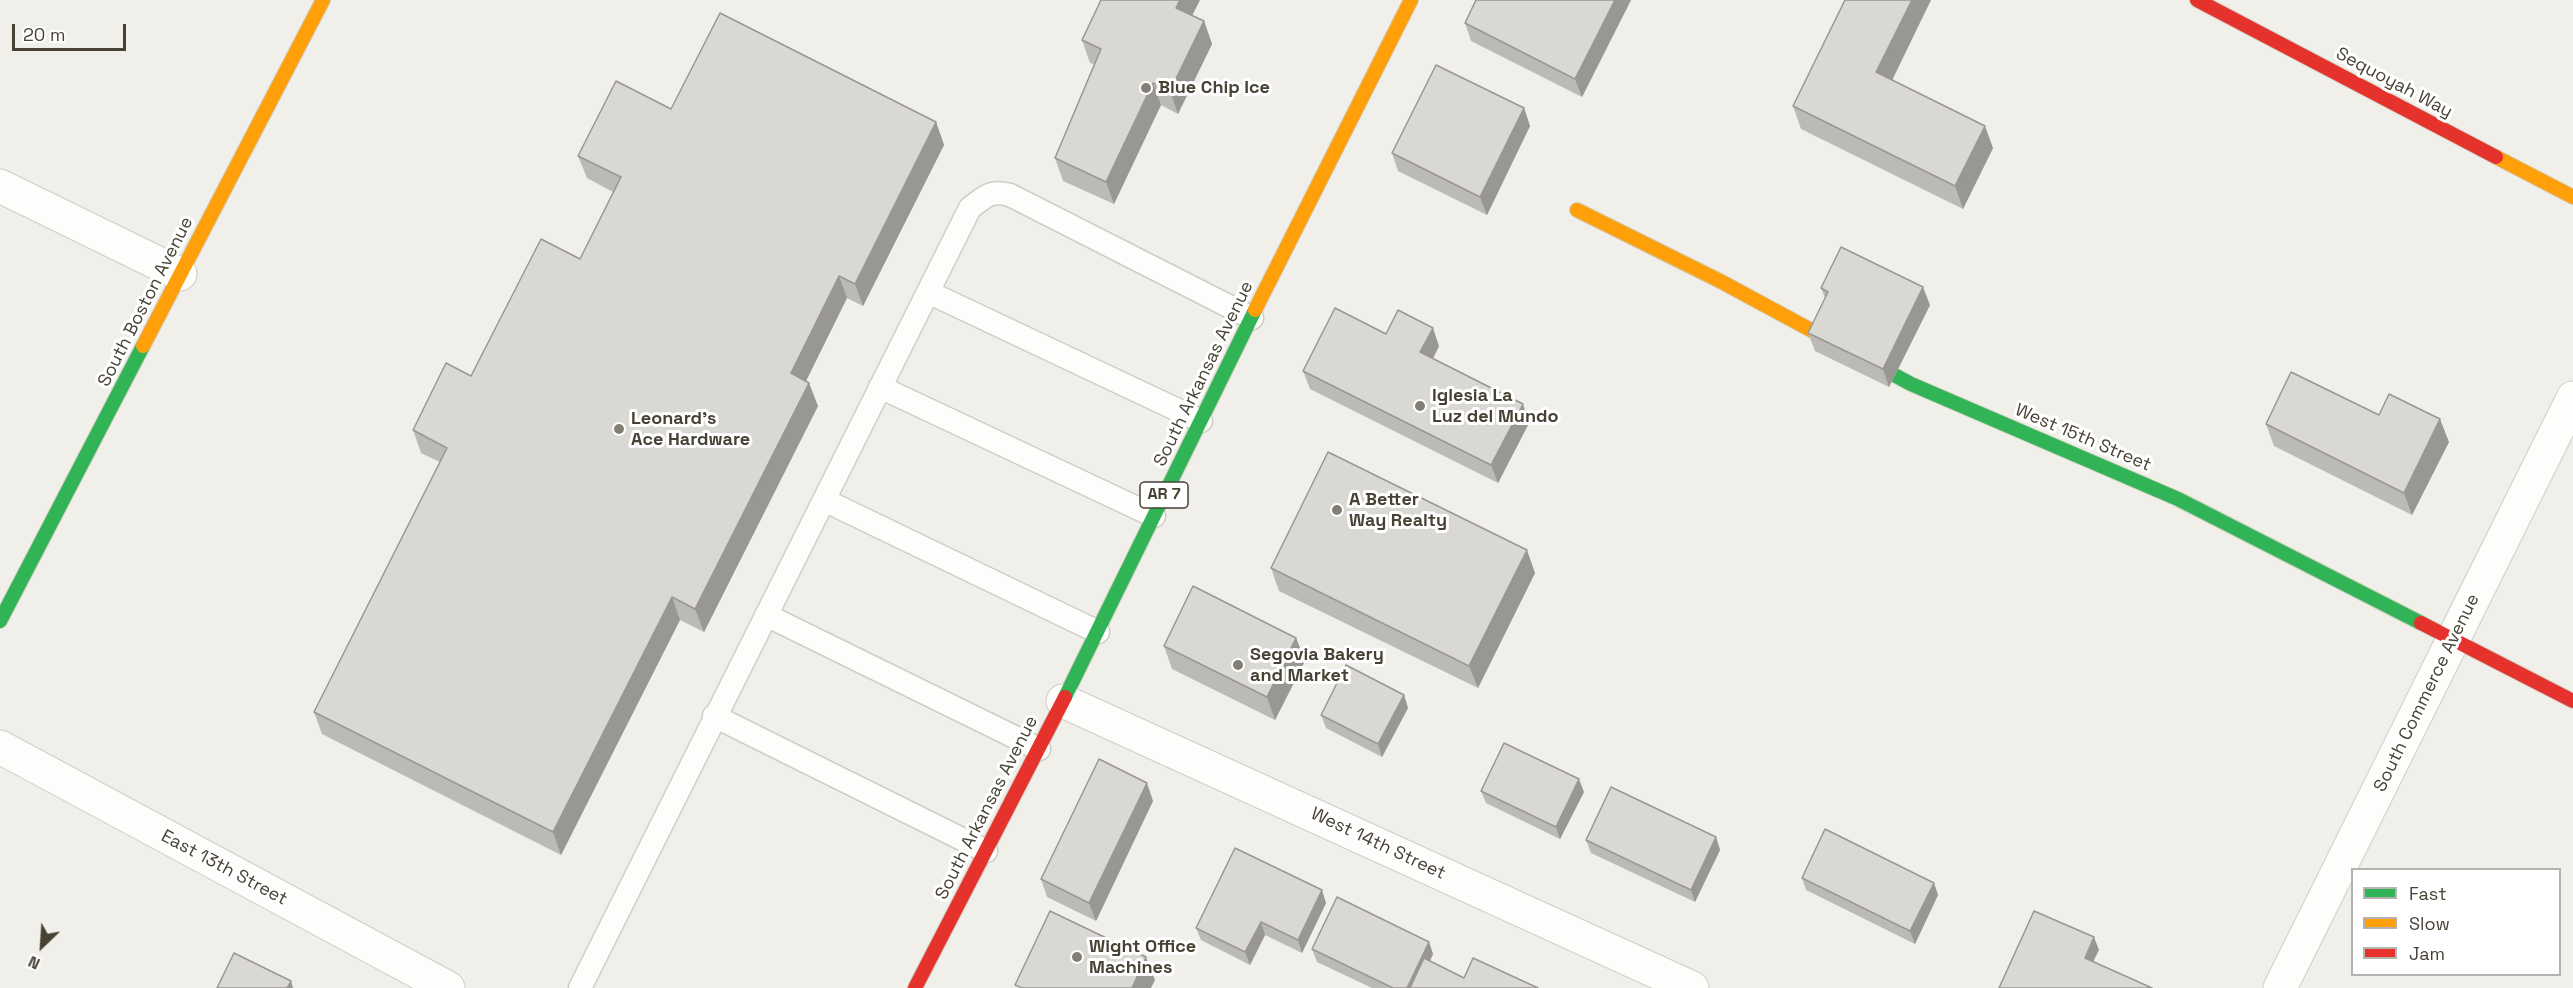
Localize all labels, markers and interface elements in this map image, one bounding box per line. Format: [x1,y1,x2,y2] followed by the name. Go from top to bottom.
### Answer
[15,12,129,50] scale bar
[23,23,66,46] text: 20 m
[2332,43,2456,123] street label: Sequoyah Way
[1158,77,1270,99] place label: Blue Chip Ice
[1139,81,1153,95] marker: Blue Chip Ice
[94,213,198,391] street label: South Boston Avenue
[1150,278,1258,470] street label: South Arkansas Avenue
[1432,385,1559,428] place label: Iglesia La Luz del Mundo
[1413,399,1427,413] marker: Iglesia La Luz del Mundo
[2012,400,2154,476] street label: West 15th Street
[631,408,750,450] place label: Leonard's Ace Hardware
[612,422,626,436] marker: Leonard's Ace Hardware
[1140,482,1188,508] road number: AR 7
[1349,489,1447,532] place label: A Better Way Realty
[1330,503,1344,517] marker: A Better Way Realty
[2370,591,2484,795] street label: South Commerce Avenue
[1250,644,1384,686] place label: Segovia Bakery and Market
[1231,658,1245,672] marker: Segovia Bakery and Market
[931,712,1043,904] street label: South Arkansas Avenue
[1307,803,1449,885] street label: West 14th Street
[157,826,291,910] street label: East 13th Street
[2351,868,2561,976] legend
[2409,882,2446,905] text: Fast
[2409,912,2450,935] text: Slow
[12,916,72,976] north arrow
[1089,936,1196,978] place label: Wight Office Machines
[2409,942,2445,965] text: Jam
[1070,950,1084,964] marker: Wight Office Machines
[25,951,43,975] text: N

